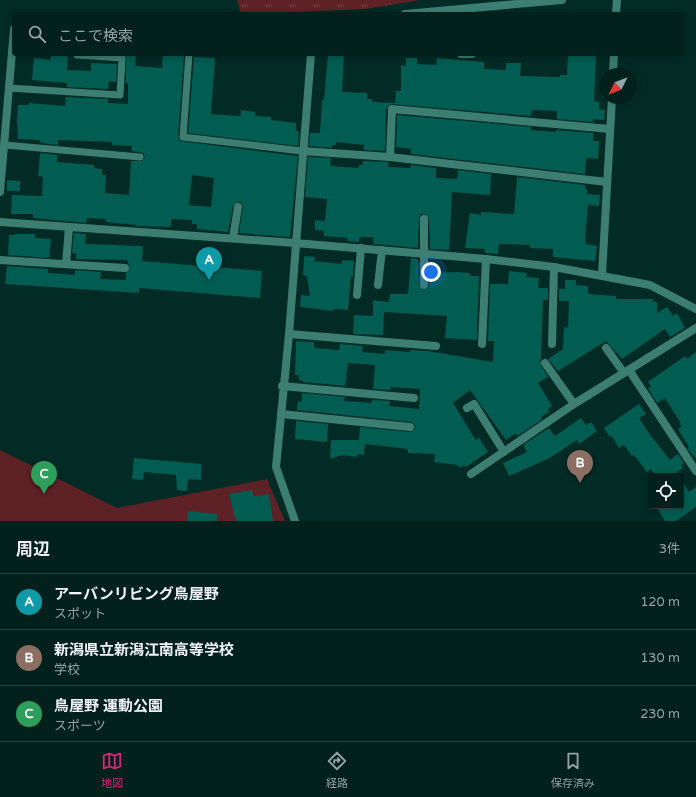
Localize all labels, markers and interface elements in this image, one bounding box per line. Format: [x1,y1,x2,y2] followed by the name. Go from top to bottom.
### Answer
[12,12,684,56] search box
[26,23,48,45] icon: search
[58,27,133,45] text: ここで検索
[600,68,636,104] north arrow
[196,247,222,280] pin: A
[421,262,441,282] your location
[567,450,593,483] pin: B
[31,461,57,494] pin: C
[648,473,684,509] map controls
[648,473,684,509] button: locate
[16,539,50,560] text: 周辺
[659,541,680,557] text: 3件
[54,585,219,603] text: アーバンリビング鳥屋野
[24,594,34,610] text: A
[640,594,680,610] text: 120 m
[54,606,106,622] text: スポット
[54,641,234,659] text: 新潟県立新潟江南高等学校
[24,650,34,666] text: B
[640,650,680,666] text: 130 m
[54,662,80,678] text: 学校
[54,697,163,715] text: 鳥屋野 運動公園
[24,706,34,722] text: C
[640,706,680,722] text: 230 m
[54,718,106,734] text: スポーツ
[101,750,123,790] tab: 地図
[326,750,348,790] tab: 経路
[551,750,595,790] tab: 保存済み

